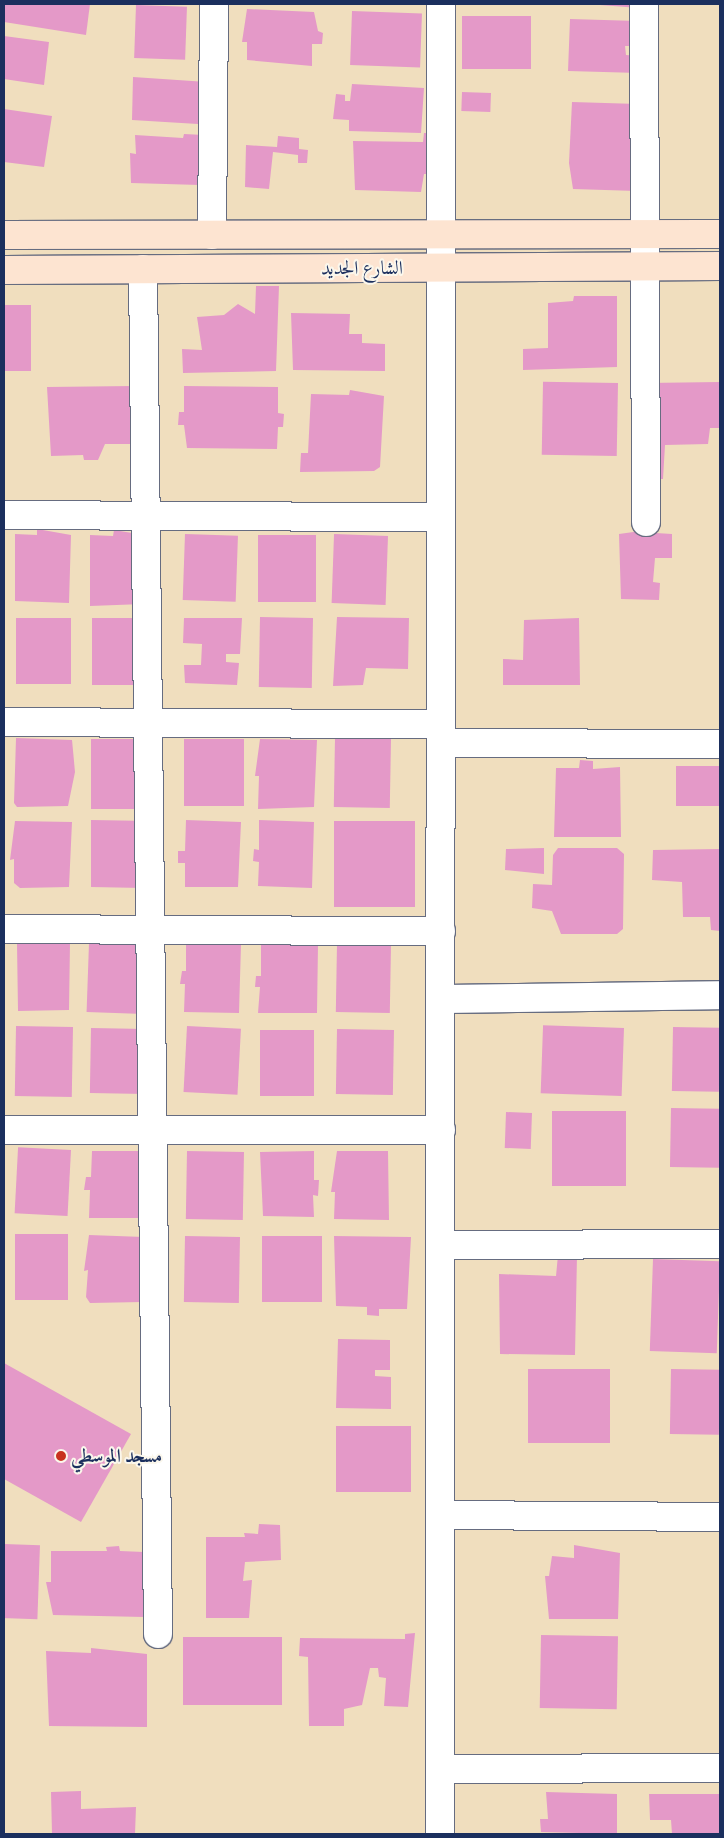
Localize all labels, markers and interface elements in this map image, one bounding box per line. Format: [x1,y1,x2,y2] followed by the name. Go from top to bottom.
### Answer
[321,257,403,279] street label: الشارع الجديد
[71,1445,162,1467] place label: مسجد الموسطي
[55,1450,67,1462] marker: مسجد الموسطي

